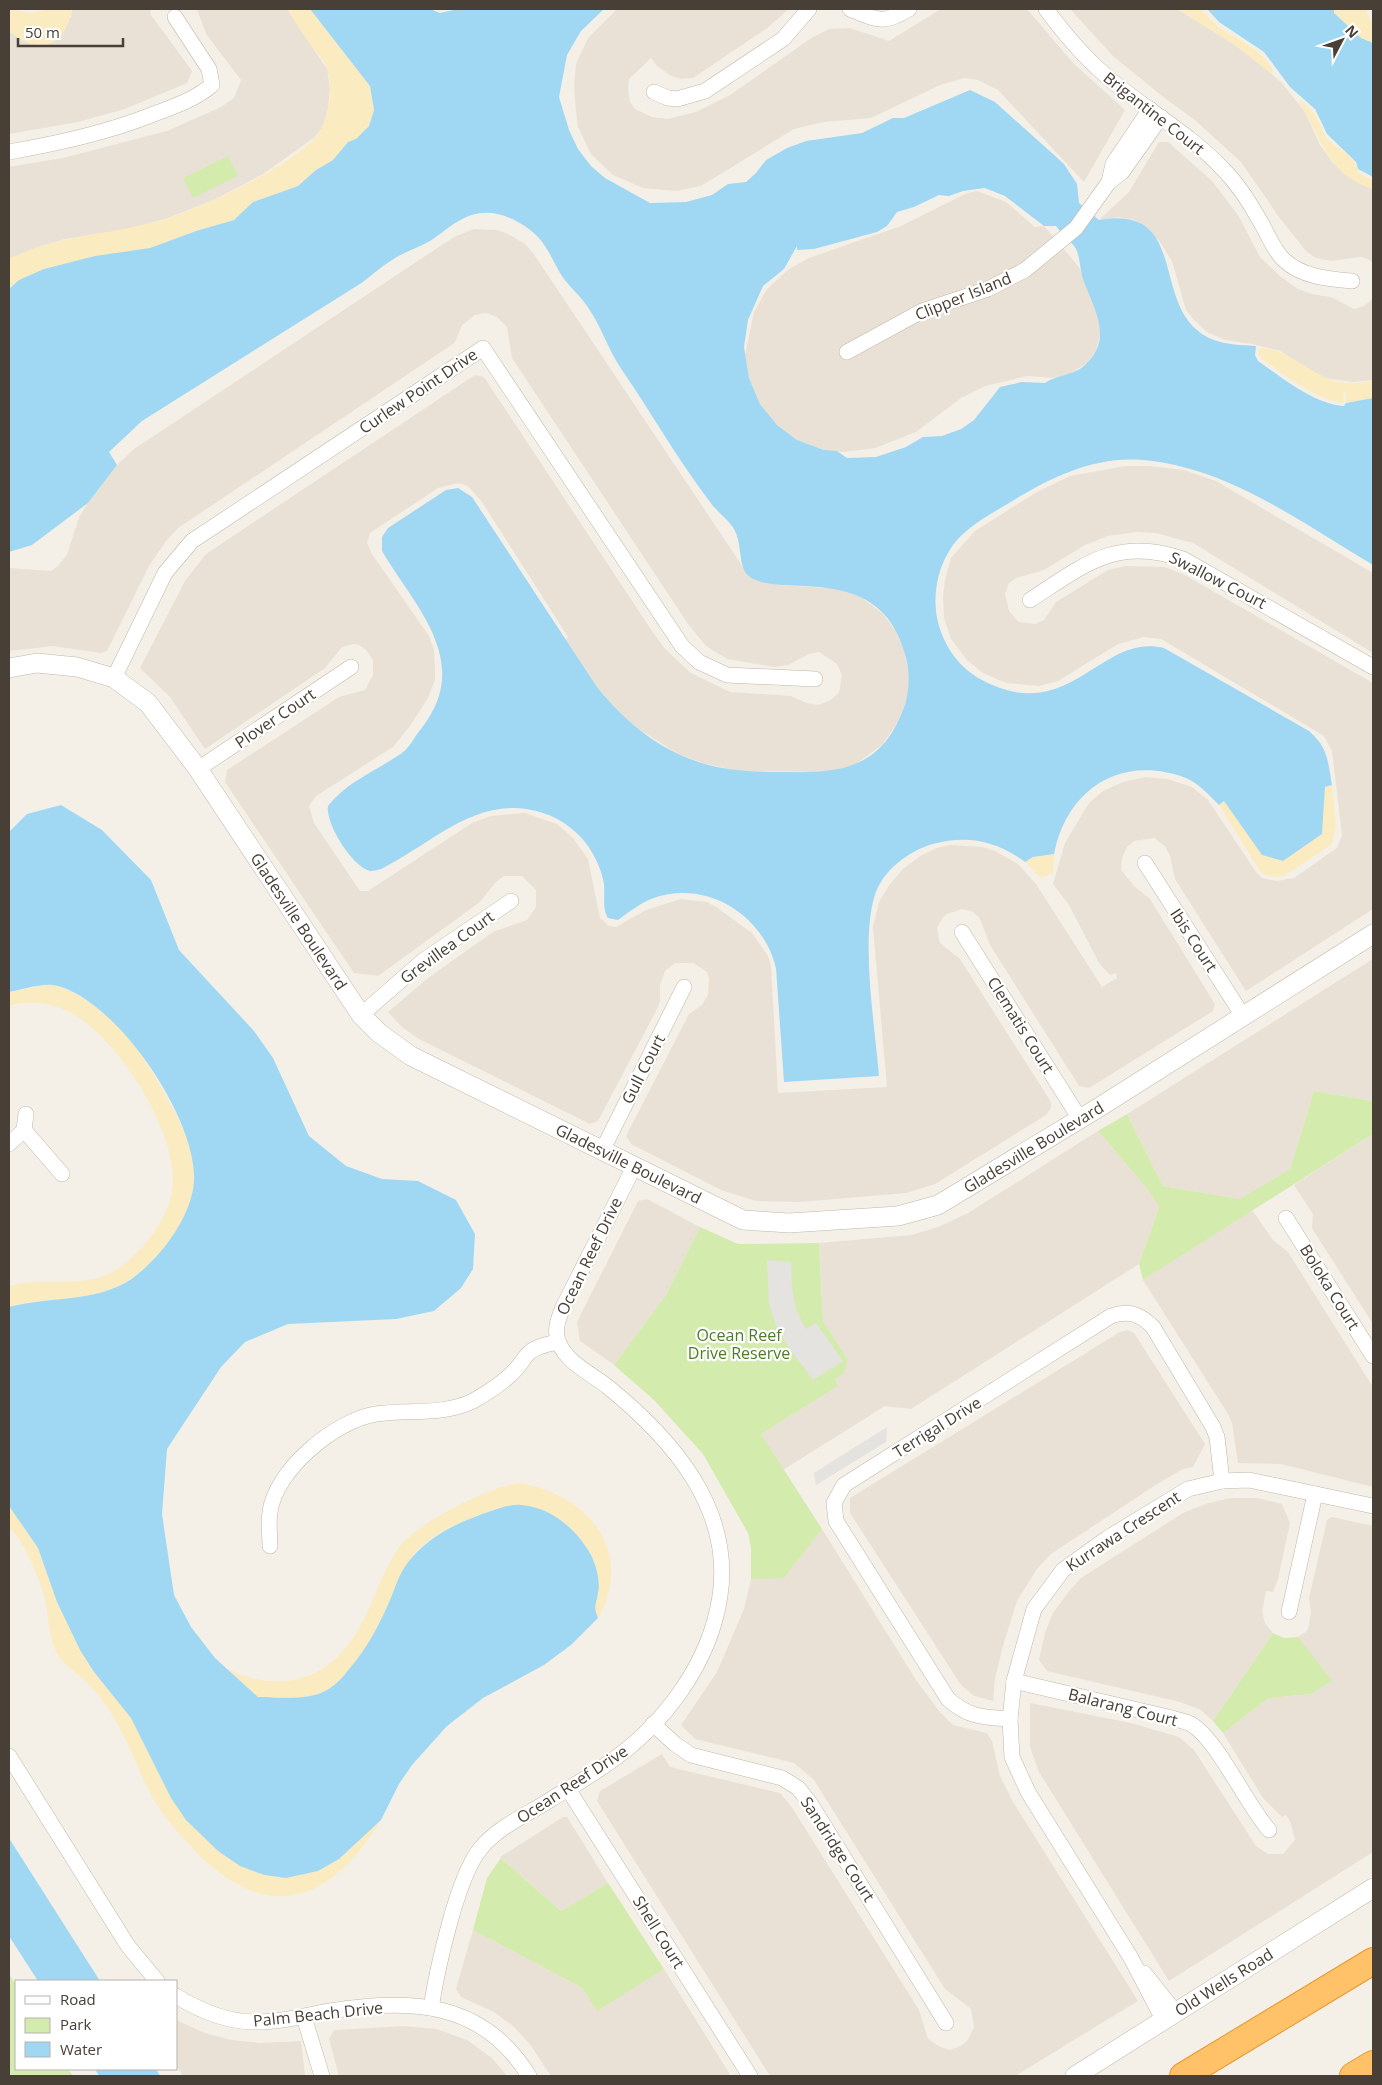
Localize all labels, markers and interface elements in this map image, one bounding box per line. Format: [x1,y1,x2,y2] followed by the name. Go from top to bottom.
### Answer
[18,15,122,47] scale bar
[1317,15,1367,65] north arrow
[1341,21,1363,42] text: N
[25,22,60,42] text: 50 m
[1099,67,1209,160] street label: Brigantine Court
[912,267,1014,325] street label: Clipper Island
[355,343,481,439] street label: Curlew Point Drive
[1166,546,1271,614] street label: Swallow Court
[230,683,320,753] street label: Plover Court
[246,848,352,994] street label: Gladesville Boulevard
[1165,904,1223,976] street label: Ibis Court
[396,905,499,989] street label: Grevillea Court
[983,972,1060,1078] street label: Clematis Court
[616,1030,670,1108] street label: Gull Court
[959,1096,1108,1198] street label: Gladesville Boulevard
[552,1118,705,1209] street label: Gladesville Boulevard
[551,1193,627,1319] street label: Ocean Reef Drive
[1295,1240,1365,1334] street label: Boloka Court
[688,1324,790,1364] park label: Ocean Reef Drive Reserve
[889,1391,985,1463] street label: Terrigal Drive
[1061,1486,1185,1576] street label: Kurrawa Crescent
[1066,1683,1180,1731] street label: Balarang Court
[512,1740,632,1828] street label: Ocean Reef Drive
[796,1792,880,1906] street label: Sandridge Court
[628,1892,690,1973] street label: Shell Court
[1171,1943,1277,2021] street label: Old Wells Road
[15,1980,178,2070] legend
[60,1989,96,2009] text: Road
[252,1996,384,2032] street label: Palm Beach Drive
[60,2014,91,2034] text: Park
[60,2039,102,2059] text: Water

